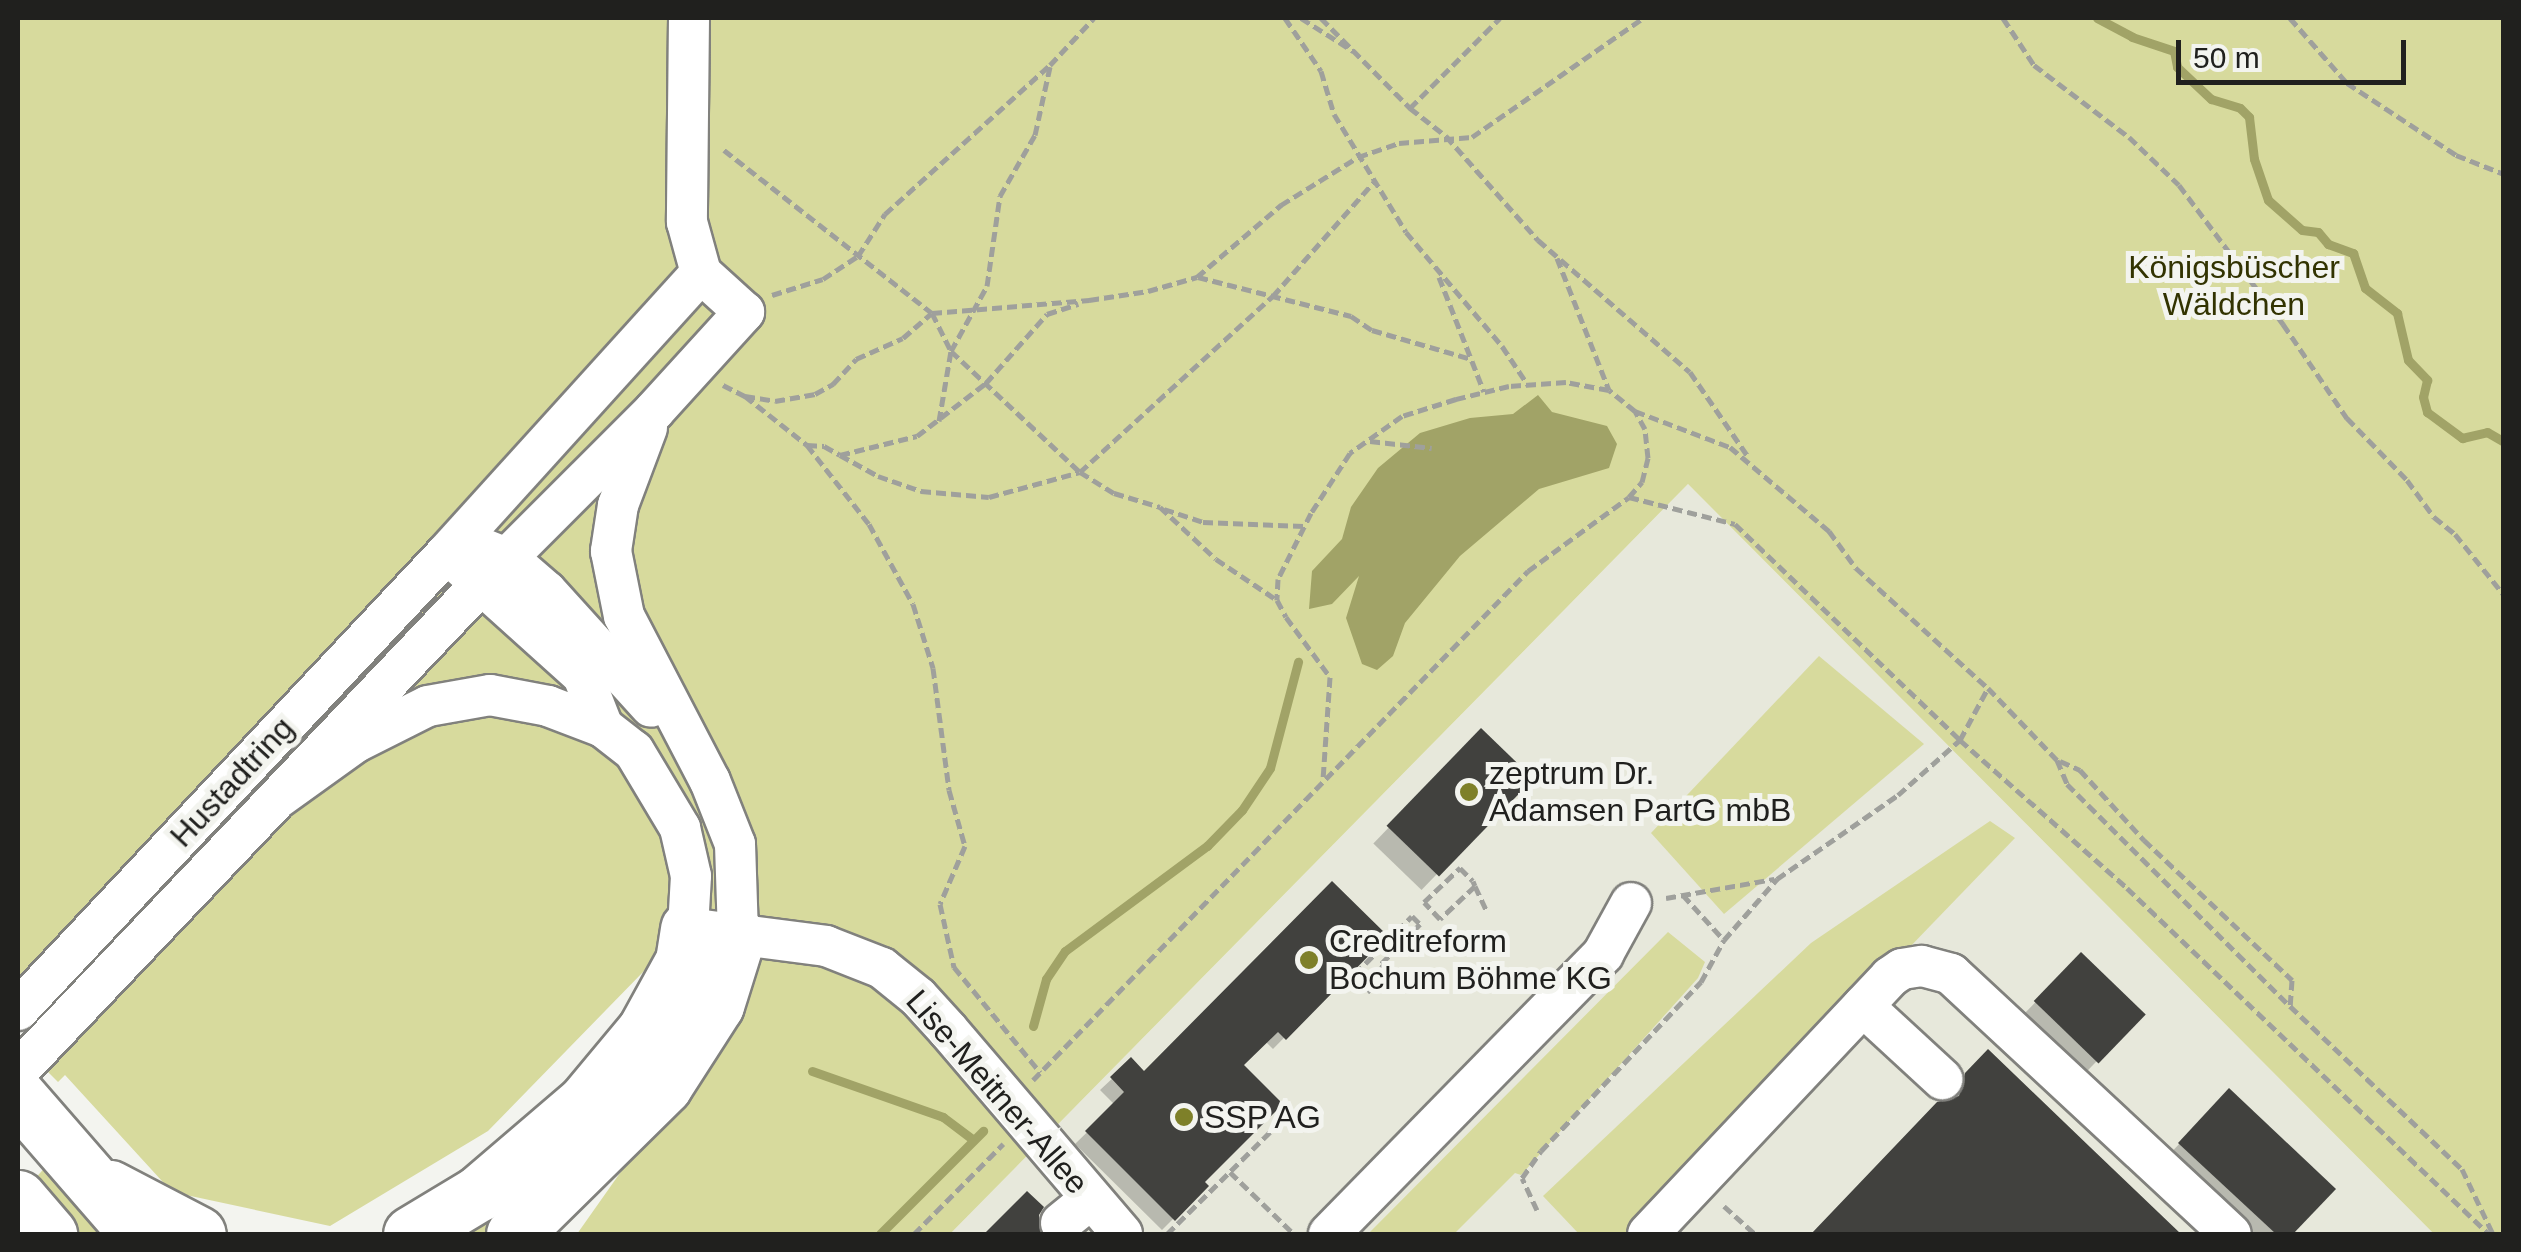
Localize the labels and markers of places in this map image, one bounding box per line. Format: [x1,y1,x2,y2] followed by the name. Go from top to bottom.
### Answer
[1489,755,1791,830] place label: zeptrum Dr. Adamsen PartG mbB
[1458,781,1480,803] marker: zeptrum Dr. Adamsen PartG mbB
[1329,923,1612,998] place label: Creditreform Bochum Böhme KG
[1298,949,1320,971] marker: Creditreform Bochum Böhme KG
[1204,1098,1323,1136] place label: SSP AG
[1173,1106,1195,1128] marker: SSP AG

